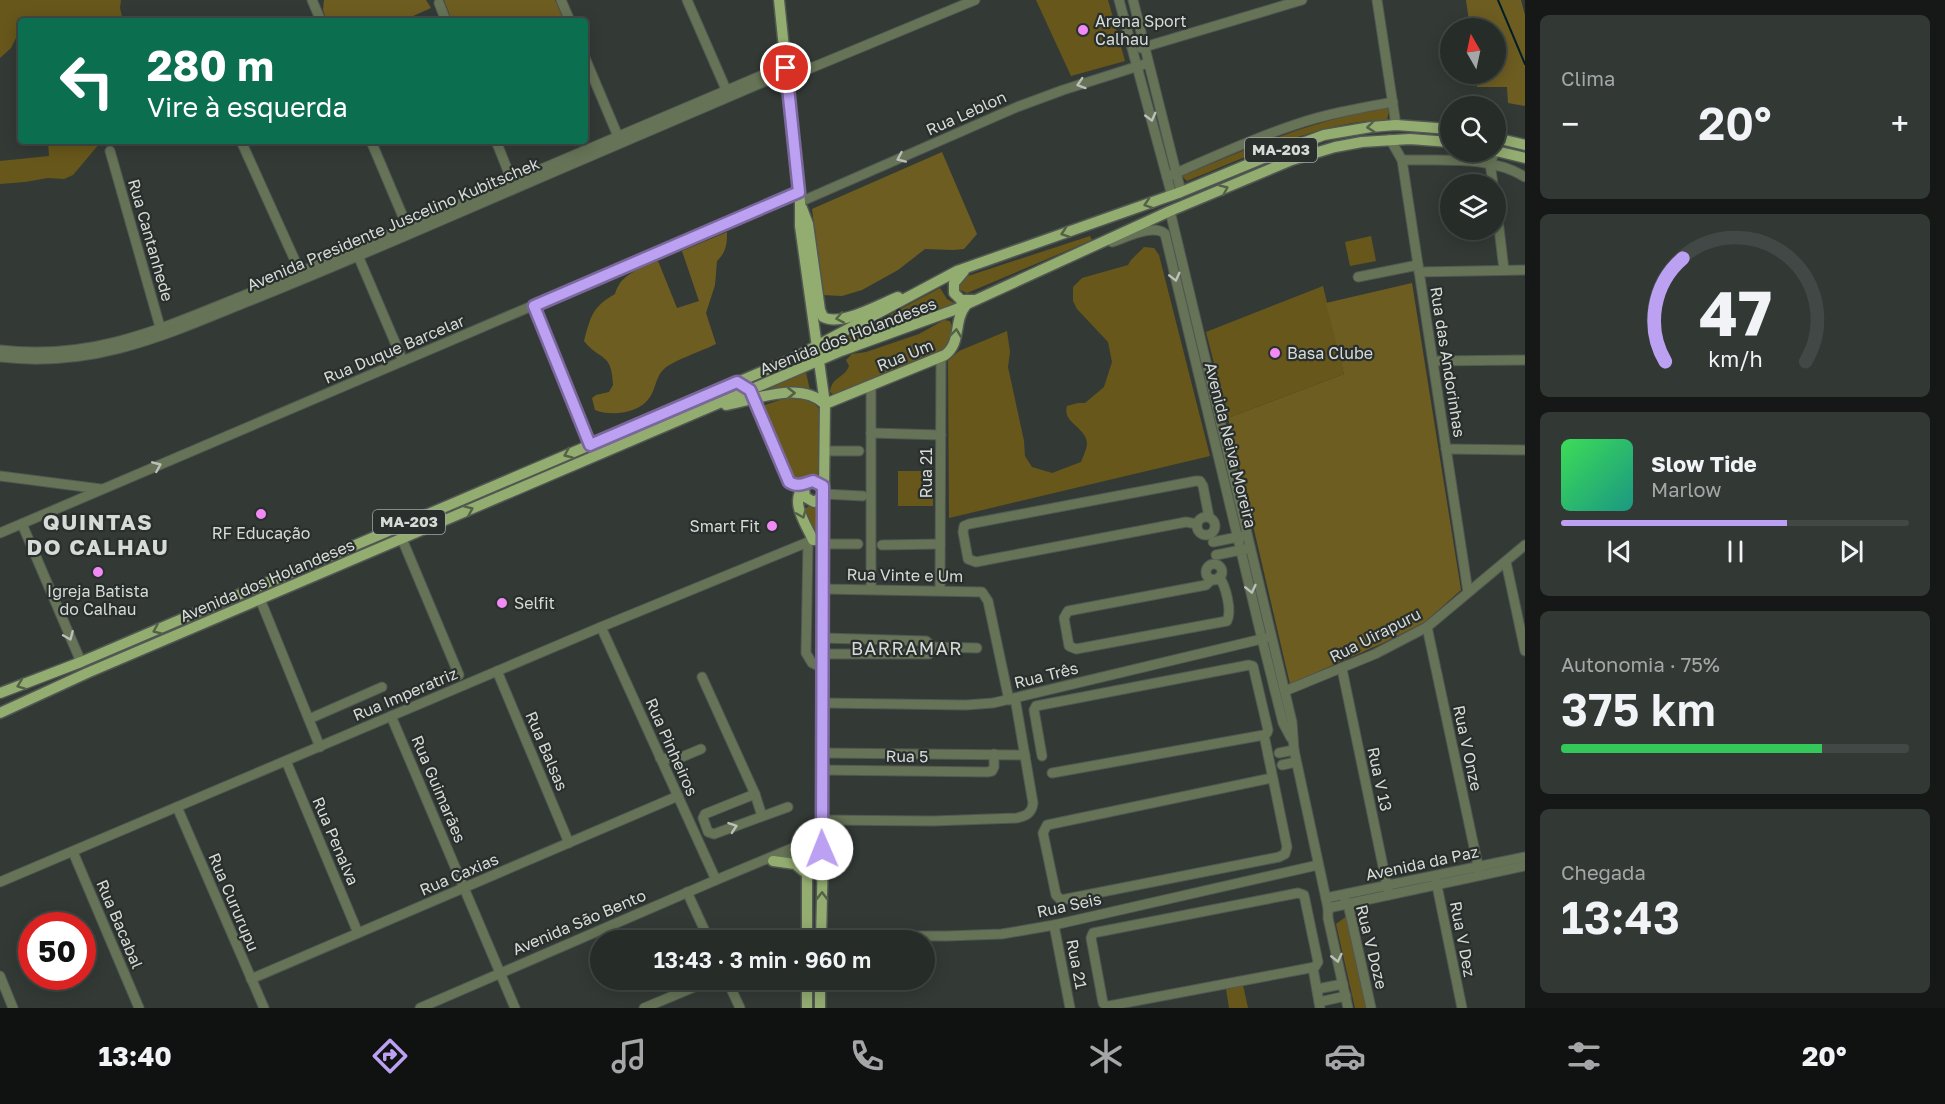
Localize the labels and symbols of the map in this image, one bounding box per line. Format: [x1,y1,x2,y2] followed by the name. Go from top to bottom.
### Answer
[1095,11,1187,49] place label: Arena Sport Calhau
[1440,18,1506,84] north arrow
[1076,23,1090,37] marker: Arena Sport Calhau
[760,42,811,93] pin
[1076,77,1087,89] one-way arrow
[923,86,1009,140] street label: Rua Leblon
[1143,112,1156,122] one-way arrow
[1367,121,1376,133] one-way arrow
[1245,138,1317,162] road number: MA-203
[896,151,907,163] one-way arrow
[244,153,542,295] street label: Avenida Presidente Juscelino Kubitschek
[124,176,178,304] street label: Rua Cantanhede
[1218,184,1229,196] one-way arrow
[1143,197,1154,210] one-way arrow
[1060,226,1071,239] one-way arrow
[1168,272,1181,282] one-way arrow
[1426,285,1470,439] street label: Rua das Andorinhas
[757,293,939,379] street label: Avenida dos Holandeses
[321,310,467,388] street label: Rua Duque Barcelar
[835,311,845,324] one-way arrow
[950,329,962,338] one-way arrow
[874,335,936,375] street label: Rua Um
[1287,343,1373,363] place label: Basa Clube
[1268,346,1282,360] marker: Basa Clube
[1201,360,1261,530] street label: Avenida Neiva Moreira
[786,387,795,399] one-way arrow
[563,447,574,459] one-way arrow
[916,448,936,498] street label: Rua 21
[151,461,162,473] one-way arrow
[463,505,474,517] one-way arrow
[254,507,268,521] marker: RF Educação
[795,507,807,518] one-way arrow
[27,508,169,560] district label: QUINTAS DO CALHAU
[373,510,445,534] road number: MA-203
[689,516,760,536] place label: Smart Fit
[765,519,779,533] marker: Smart Fit
[212,523,310,543] place label: RF Educação
[177,534,357,626] street label: Avenida dos Holandeses
[846,564,964,586] street label: Rua Vinte e Um
[91,565,105,579] marker: Igreja Batista do Calhau
[47,581,149,619] place label: Igreja Batista do Calhau
[1243,584,1256,594] one-way arrow
[514,593,555,613] place label: Selfit
[495,596,509,610] marker: Selfit
[1326,603,1424,667] street label: Rua Uirapuru
[152,623,163,635] one-way arrow
[62,629,74,640] one-way arrow
[851,637,963,659] district label: BARRAMAR
[1012,657,1080,693] street label: Rua Três
[350,663,460,725] street label: Rua Imperatriz
[16,678,27,690] one-way arrow
[641,695,703,799] street label: Rua Pinheiros
[1449,703,1487,793] street label: Rua V Onze
[521,708,573,794] street label: Rua Balsas
[407,732,471,846] street label: Rua Guimarães
[1363,745,1397,813] street label: Rua V 13
[886,746,928,766] street label: Rua 5
[308,794,364,888] street label: Rua Penalva
[790,817,854,881] position arrow
[727,822,738,835] one-way arrow
[1364,841,1480,885] street label: Avenida da Paz
[417,848,501,900] street label: Rua Caxias
[204,850,264,954] street label: Rua Cururupu
[92,876,148,972] street label: Rua Bacabal
[509,885,649,959] street label: Avenida São Bento
[1035,888,1103,922] street label: Rua Seis
[815,892,828,901] one-way arrow
[1446,899,1480,979] street label: Rua V Dez
[1352,903,1392,991] street label: Rua V Doze
[18,912,96,990] speed limit sign: 50
[1062,937,1092,991] street label: Rua 21
[1330,953,1343,963] one-way arrow

